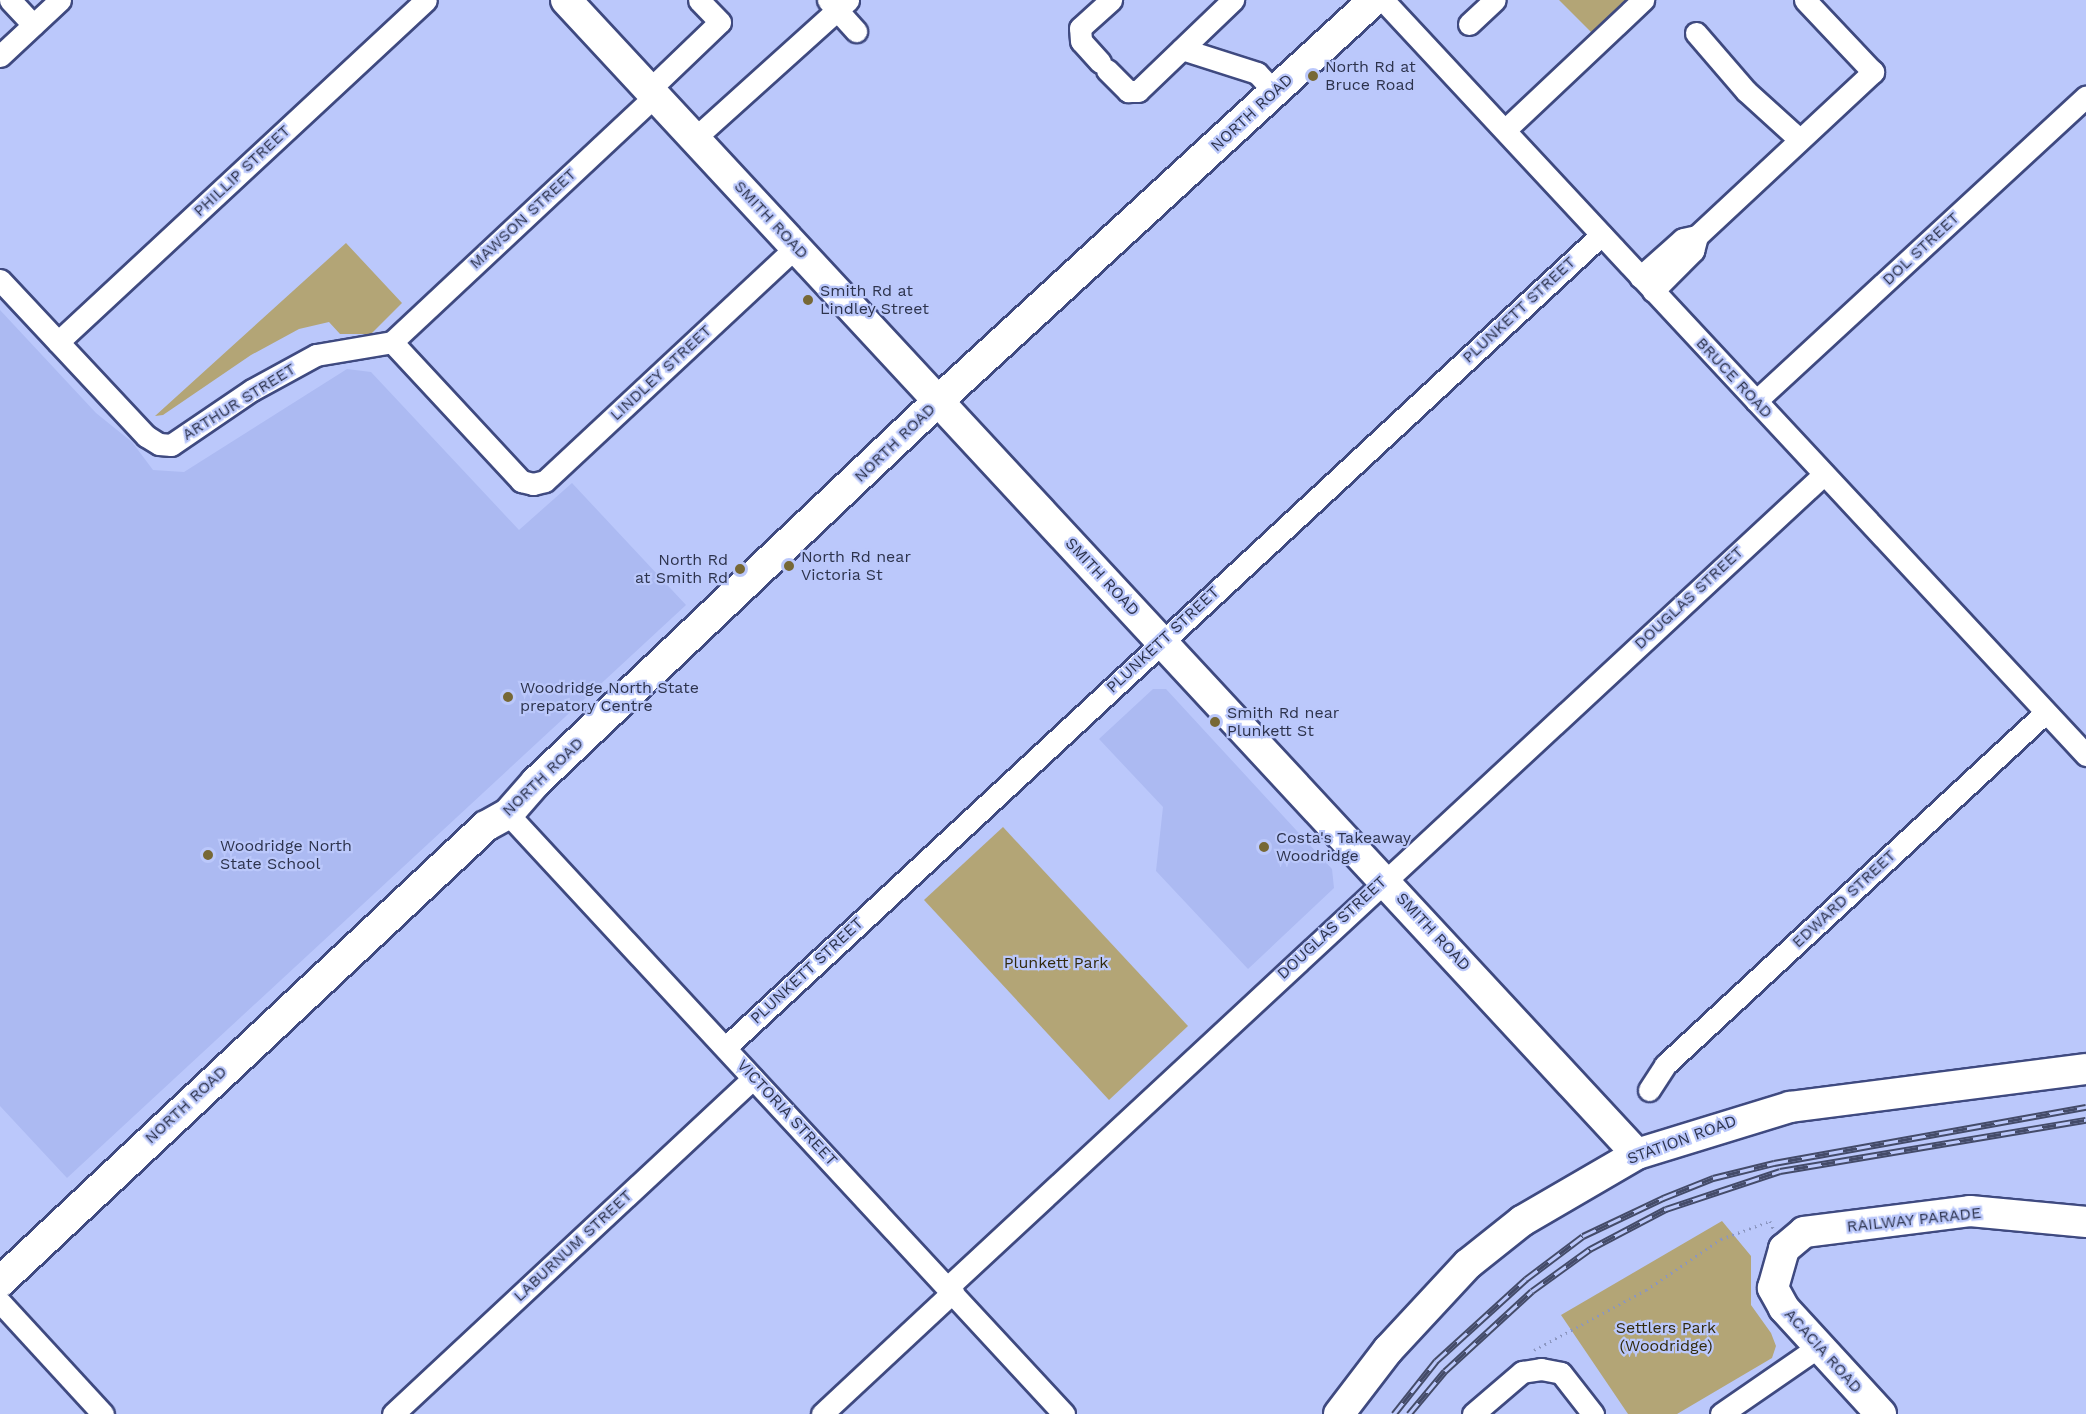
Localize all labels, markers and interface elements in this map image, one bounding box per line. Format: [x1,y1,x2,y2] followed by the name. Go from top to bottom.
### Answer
[1325,57,1416,95] place label: North Rd at Bruce Road
[1306,69,1320,83] marker: North Rd at Bruce Road
[1207,70,1297,156] street label: NORTH ROAD
[190,121,294,221] street label: PHILLIP STREET
[466,165,580,273] street label: MAWSON STREET
[730,177,812,263] street label: SMITH ROAD
[1878,208,1964,290] street label: DOL STREET
[1458,253,1580,367] street label: PLUNKETT STREET
[820,281,929,319] place label: Smith Rd at Lindley Street
[801,293,815,307] marker: Smith Rd at Lindley Street
[606,321,716,425] street label: LINDLEY STREET
[1692,334,1776,422] street label: BRUCE ROAD
[179,359,299,445] street label: ARTHUR STREET
[851,400,939,486] street label: NORTH ROAD
[1061,534,1143,620] street label: SMITH ROAD
[1630,542,1748,654] street label: DOUGLAS STREET
[801,547,911,585] place label: North Rd near Victoria St
[635,550,728,588] place label: North Rd at Smith Rd
[782,559,796,573] marker: North Rd near Victoria St
[733,562,747,576] marker: North Rd at Smith Rd
[1102,583,1224,697] street label: PLUNKETT STREET
[520,678,699,716] place label: Woodridge North State prepatory Centre
[501,690,515,704] marker: Woodridge North State prepatory Centre
[1227,703,1339,741] place label: Smith Rd near Plunkett St
[1208,715,1222,729] marker: Smith Rd near Plunkett St
[499,734,587,820] street label: NORTH ROAD
[1276,828,1412,866] place label: Costa's Takeaway Woodridge
[220,836,352,874] place label: Woodridge North State School
[1257,840,1271,854] marker: Costa's Takeaway Woodridge
[1788,846,1900,952] street label: EDWARD STREET
[201,848,215,862] marker: Woodridge North State School
[1273,872,1391,984] street label: DOUGLAS STREET
[1392,889,1474,975] street label: SMITH ROAD
[746,914,868,1028] street label: PLUNKETT STREET
[1004,953,1108,973] park label: Plunkett Park
[733,1056,841,1170] street label: VICTORIA STREET
[141,1062,231,1148] street label: NORTH ROAD
[1625,1111,1739,1169] street label: STATION ROAD
[510,1186,636,1306] street label: LABURNUM STREET
[1845,1203,1983,1237] street label: RAILWAY PARADE
[1780,1305,1866,1397] street label: ACACIA ROAD
[1616,1318,1716,1356] park label: Settlers Park (Woodridge)

